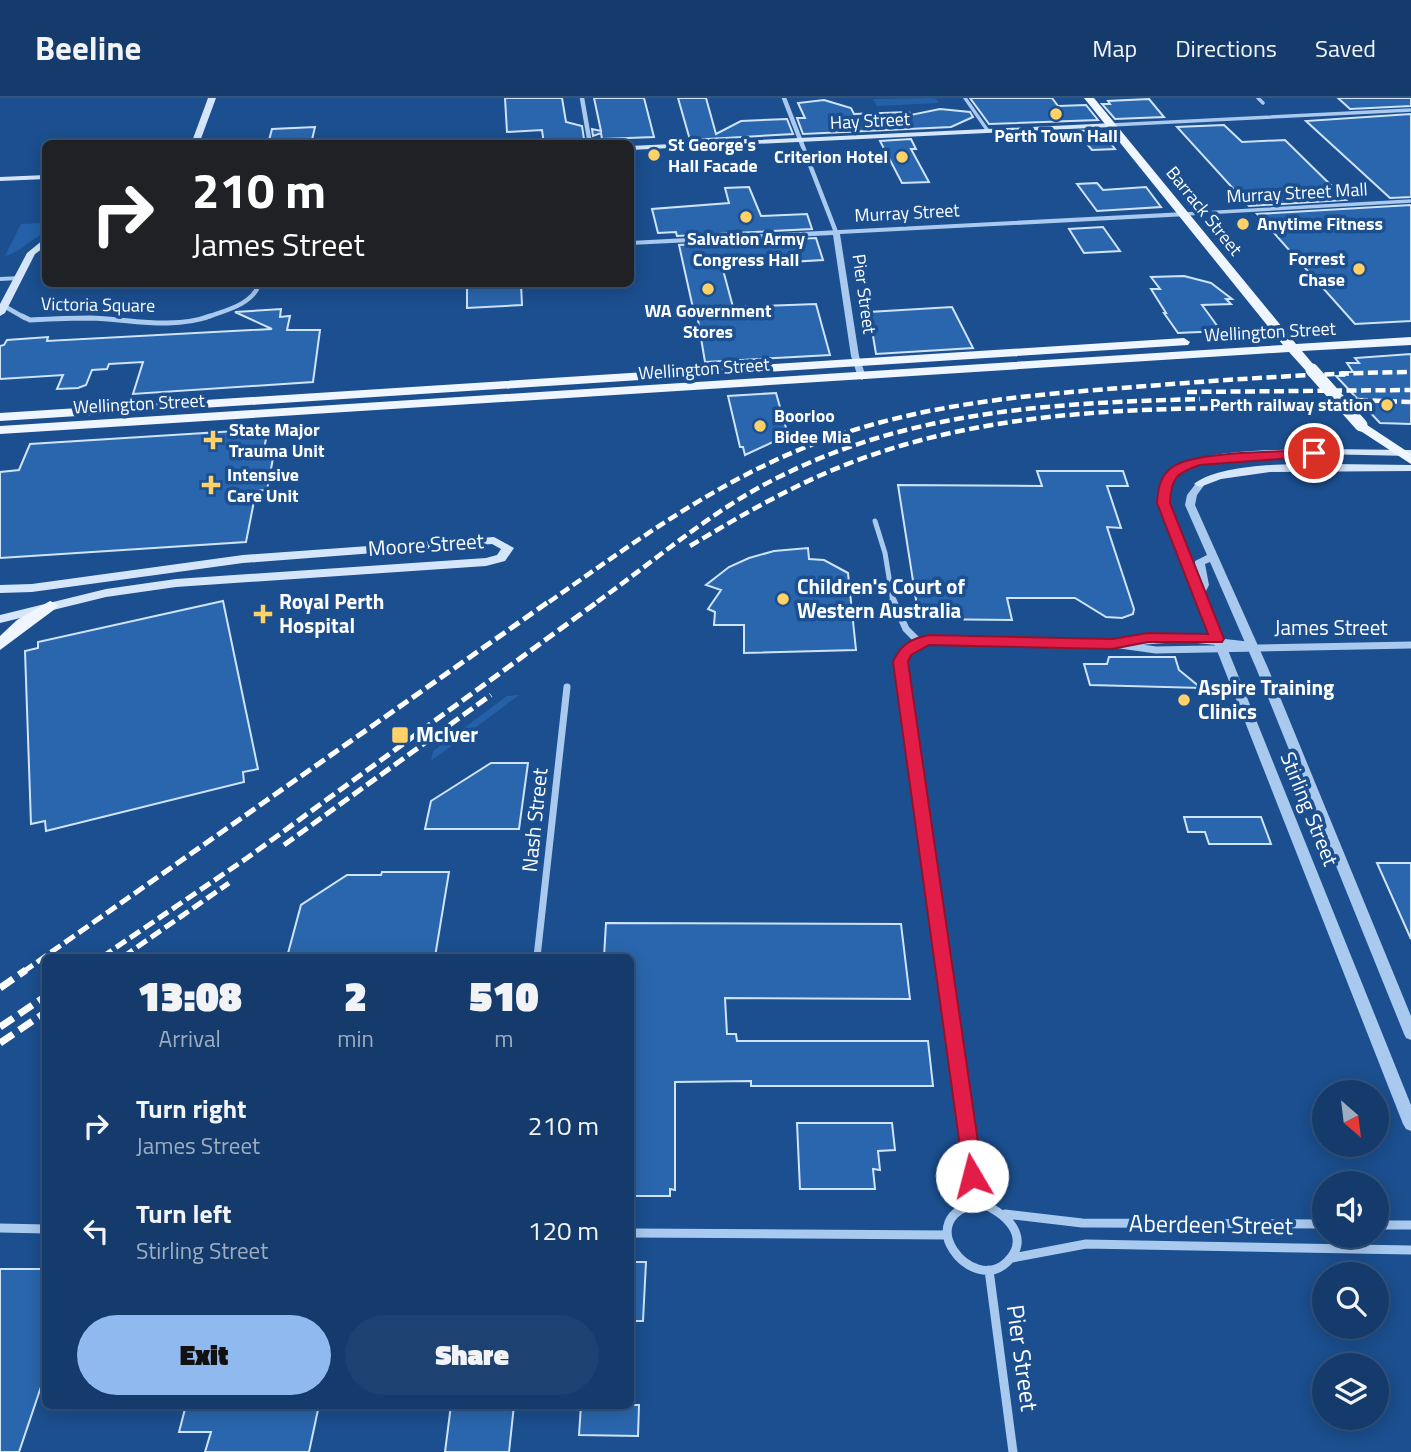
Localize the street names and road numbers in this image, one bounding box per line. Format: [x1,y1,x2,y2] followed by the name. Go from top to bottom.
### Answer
[829,105,911,136] street label: Hay Street
[1160,160,1249,262] street label: Barrack Street
[1226,175,1368,210] street label: Murray Street Mall
[854,196,961,229] street label: Murray Street
[846,252,884,336] street label: Pier Street
[41,290,155,319] street label: Victoria Square
[1203,315,1337,348] street label: Wellington Street
[637,350,771,387] street label: Wellington Street
[72,387,206,420] street label: Wellington Street
[367,524,486,564] street label: Moore Street
[1274,611,1388,643] street label: James Street
[1272,747,1348,871] street label: Stirling Street
[513,766,555,874] street label: Nash Street
[1129,1205,1294,1243] street label: Aberdeen Street
[998,1302,1048,1414] street label: Pier Street

